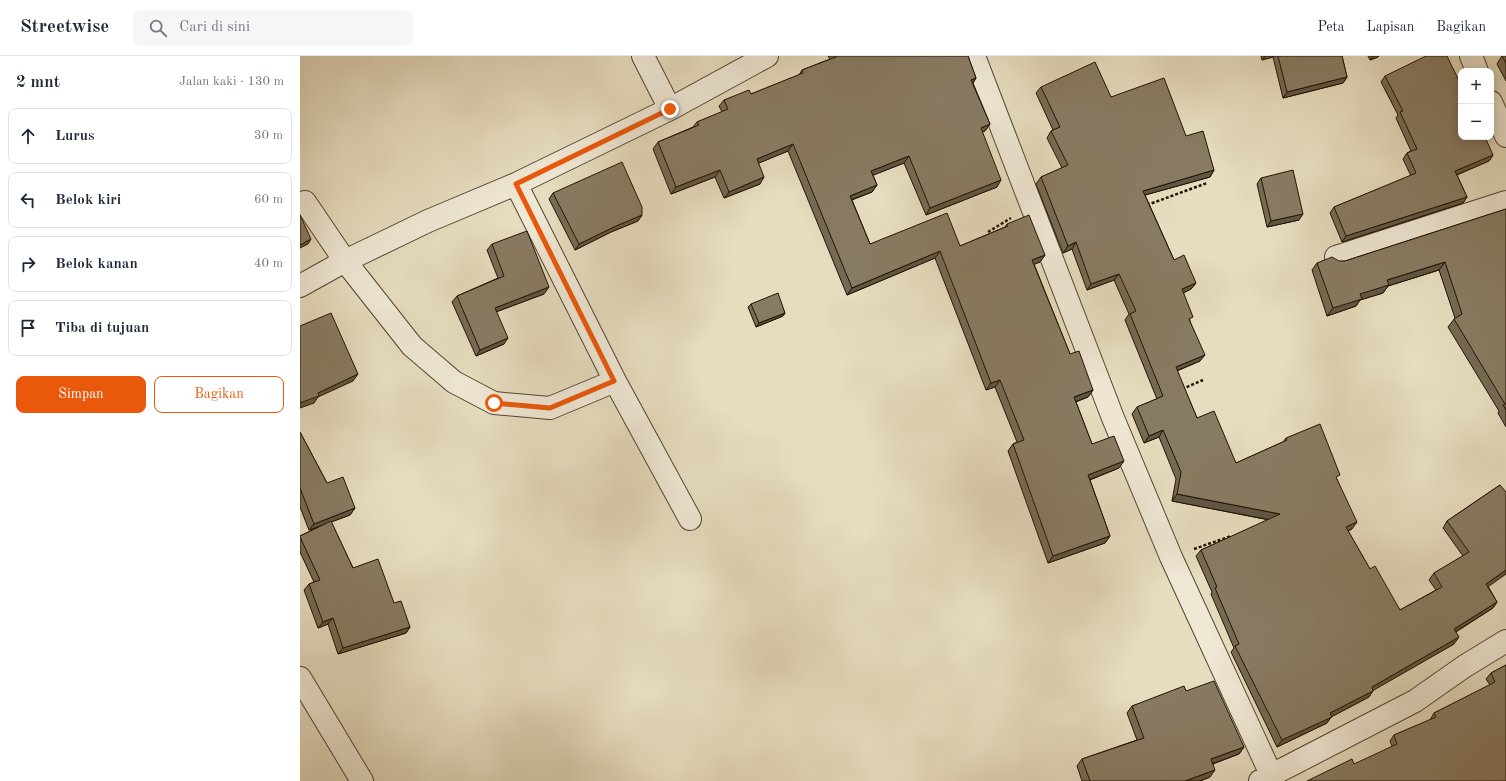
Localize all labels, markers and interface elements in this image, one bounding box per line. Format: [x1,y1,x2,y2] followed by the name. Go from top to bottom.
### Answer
[133,10,413,46] search box
[147,17,169,39] icon: search
[20,18,109,37] text: Streetwise
[179,20,250,35] text: Cari di sini
[1317,20,1344,34] text: Peta
[1366,20,1414,34] text: Lapisan
[1436,20,1486,34] text: Bagikan
[1458,68,1494,140] map controls
[1458,68,1494,104] button: +
[16,74,60,91] text: 2 mnt
[179,75,284,88] text: Jalan kaki · 130 m
[661,100,679,118] route end
[1458,104,1494,140] button: −
[17,125,39,147] icon: ahead
[55,129,95,144] text: Lurus
[254,129,283,142] text: 30 m
[17,189,39,211] icon: left
[55,193,121,208] text: Belok kiri
[254,193,283,206] text: 60 m
[17,253,39,275] icon: right
[55,257,138,272] text: Belok kanan
[254,257,283,270] text: 40 m
[17,317,39,339] icon: arrive
[55,321,149,336] text: Tiba di tujuan
[16,376,146,413] button: Simpan
[154,376,284,413] button: Bagikan
[485,394,503,412] route start

